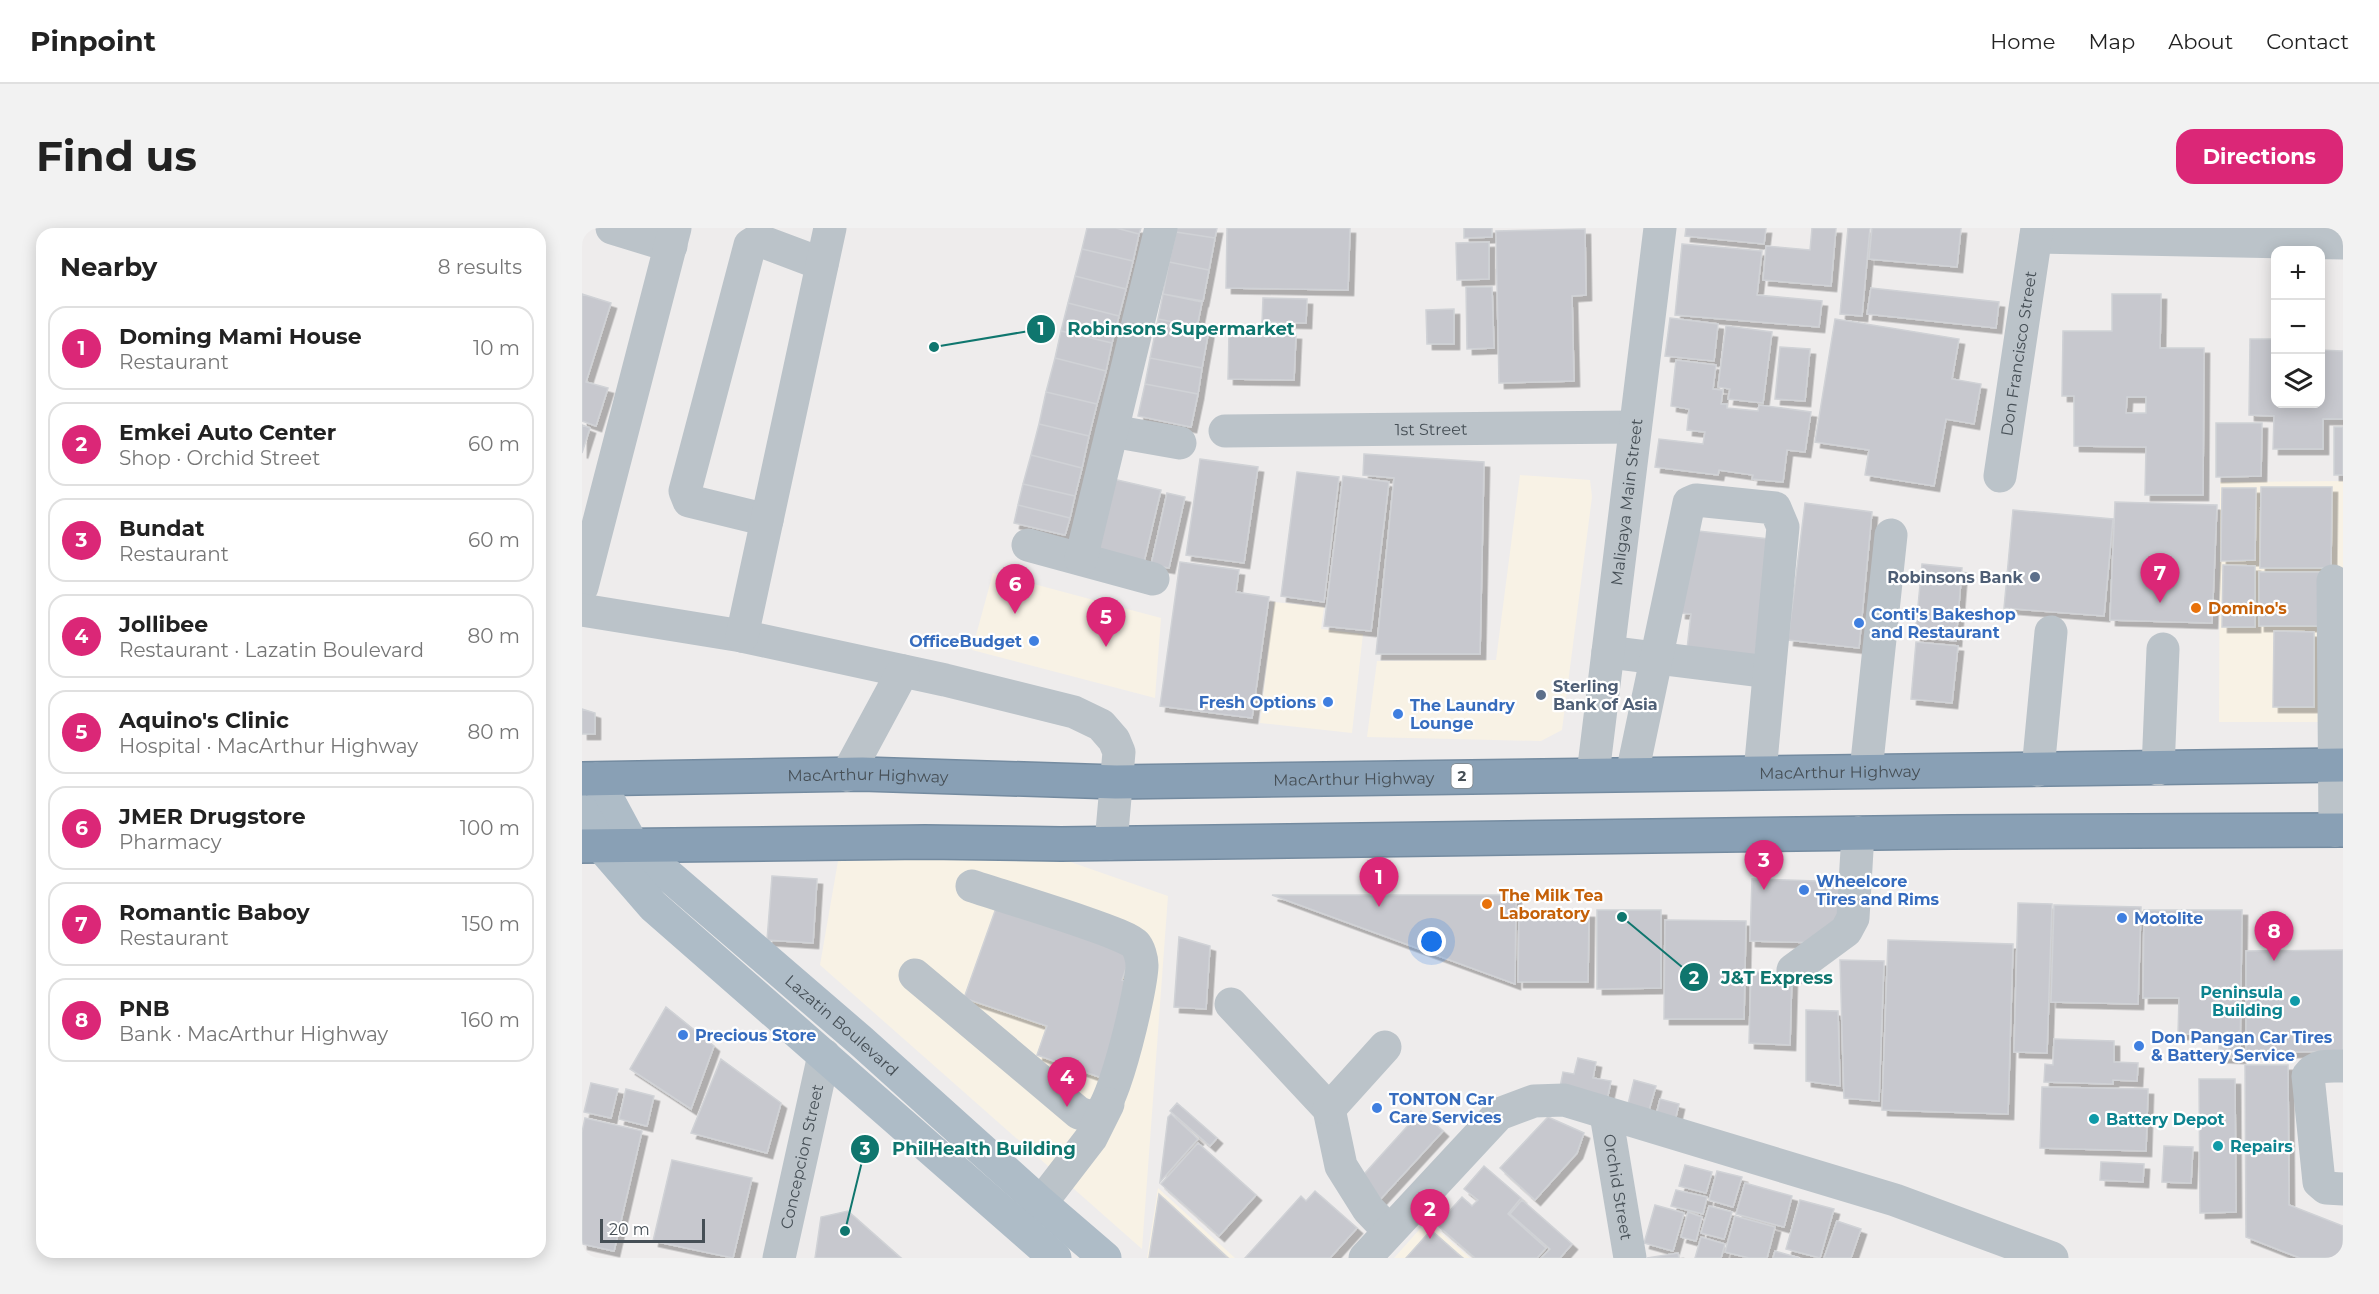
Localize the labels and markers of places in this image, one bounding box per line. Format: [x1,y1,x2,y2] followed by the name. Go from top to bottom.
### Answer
[1026,311,1307,347] callout: Robinsons Supermarket
[2140,554,2180,603] pin: 7
[996,564,1034,614] pin: 6
[1887,568,2024,587] place label: Robinsons Bank
[2028,570,2042,584] marker: Robinsons Bank
[1086,598,1126,647] pin: 5
[2208,599,2287,618] place label: Domino's
[2189,601,2203,615] marker: Domino's
[1871,605,2016,642] place label: Conti's Bakeshop and Restaurant
[1852,616,1866,630] marker: Conti's Bakeshop and Restaurant
[909,632,1022,651] place label: OfficeBudget
[1027,634,1041,648] marker: OfficeBudget
[1553,677,1658,714] place label: Sterling Bank of Asia
[1534,688,1548,702] marker: Sterling Bank of Asia
[1199,693,1316,712] place label: Fresh Options
[1321,695,1335,709] marker: Fresh Options
[1410,696,1515,733] place label: The Laundry Lounge
[1391,707,1405,721] marker: The Laundry Lounge
[1744,840,1784,890] pin: 3
[1360,858,1398,907] pin: 1
[1816,872,1940,909] place label: Wheelcore Tires and Rims
[1797,883,1811,897] marker: Wheelcore Tires and Rims
[1499,886,1603,923] place label: The Milk Tea Laboratory
[1480,897,1494,911] marker: The Milk Tea Laboratory
[2134,909,2203,928] place label: Motolite
[2115,911,2129,925] marker: Motolite
[2254,912,2294,961] pin: 8
[1679,959,1845,995] callout: J&T Express
[2200,983,2283,1020] place label: Peninsula Building
[2288,994,2302,1008] marker: Peninsula Building
[695,1026,816,1045] place label: Precious Store
[676,1028,690,1042] marker: Precious Store
[2151,1028,2333,1065] place label: Don Pangan Car Tires & Battery Service
[2132,1039,2146,1053] marker: Don Pangan Car Tires & Battery Service
[1048,1058,1086,1107] pin: 4
[1389,1090,1502,1127] place label: TONTON Car Care Services
[1370,1101,1384,1115] marker: TONTON Car Care Services
[2106,1110,2224,1129] place label: Battery Depot
[2087,1112,2101,1126] marker: Battery Depot
[850,1131,1088,1167] callout: PhilHealth Building
[2230,1137,2293,1156] place label: Repairs
[2211,1139,2225,1153] marker: Repairs
[1410,1190,1450,1239] pin: 2

